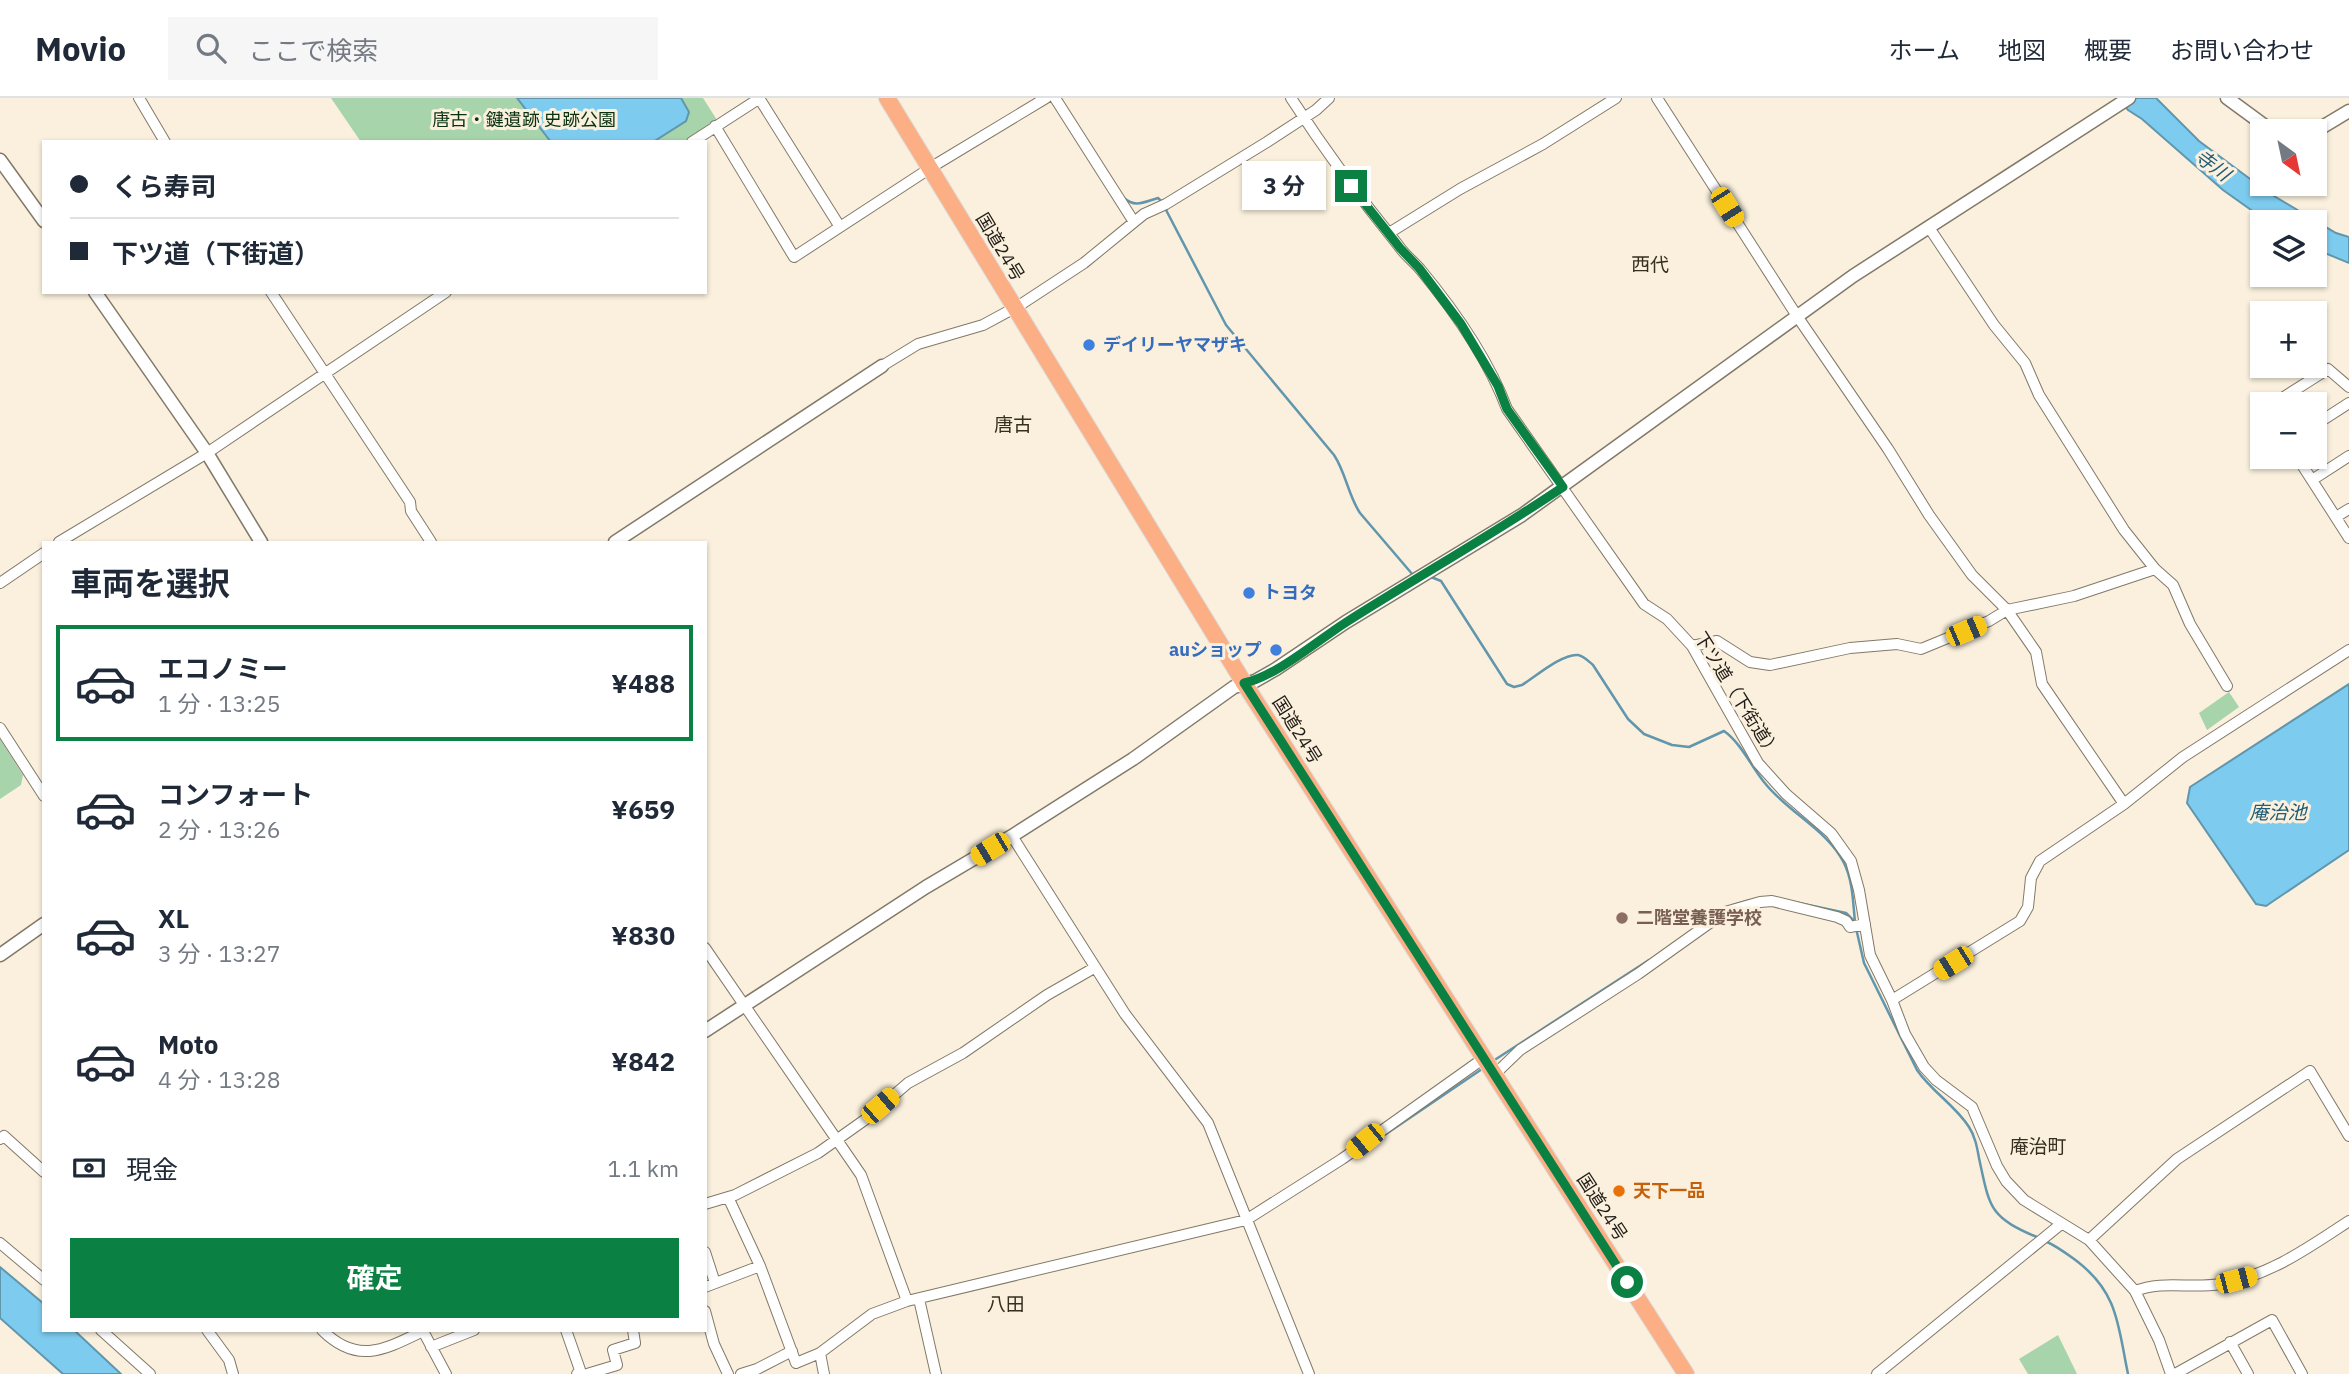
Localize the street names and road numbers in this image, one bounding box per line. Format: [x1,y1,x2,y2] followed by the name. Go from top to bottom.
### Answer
[971,208,1030,285] street label: 国道24号
[1690,628,1785,762] street label: 下ツ道（下街道）
[1268,692,1327,768] street label: 国道24号
[1572,1169,1633,1245] street label: 国道24号

